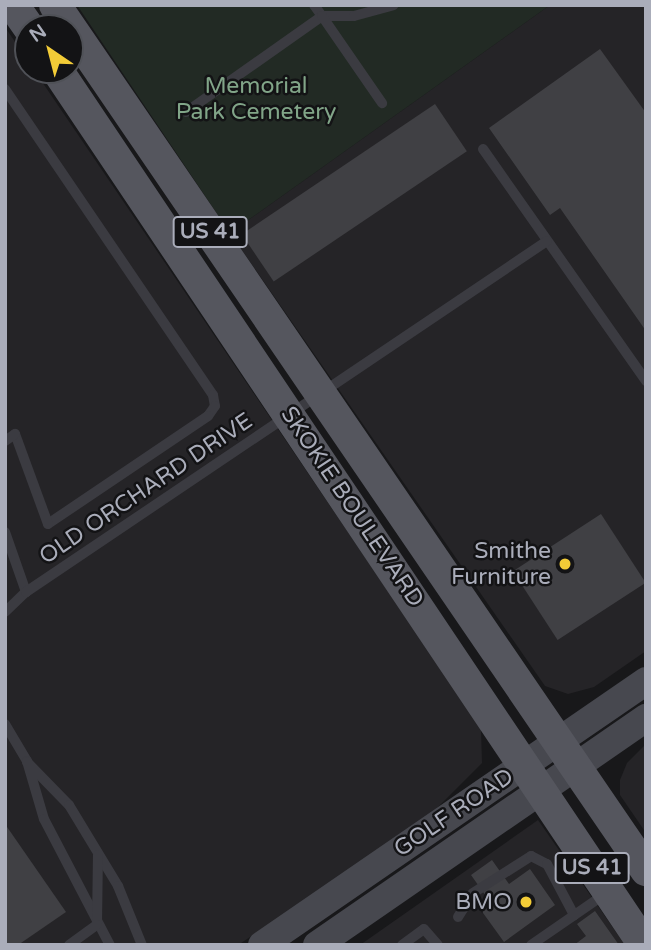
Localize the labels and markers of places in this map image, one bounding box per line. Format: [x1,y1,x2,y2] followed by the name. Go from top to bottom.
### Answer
[451,537,551,591] place label: Smithe Furniture
[557,556,573,572] marker: Smithe Furniture
[455,888,512,916] place label: BMO
[518,894,534,910] marker: BMO

